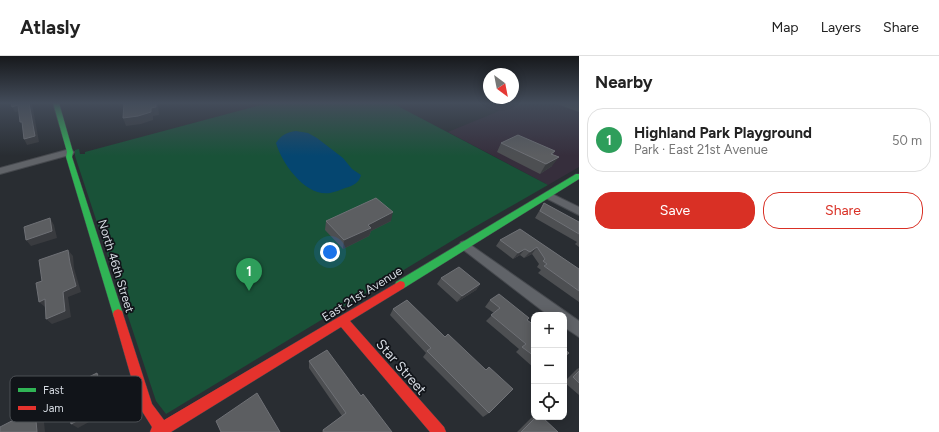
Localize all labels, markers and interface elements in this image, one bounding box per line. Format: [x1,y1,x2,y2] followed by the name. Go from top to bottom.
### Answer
[20,16,80,39] text: Atlasly
[771,19,799,36] text: Map
[821,19,861,36] text: Layers
[883,19,919,36] text: Share
[483,68,519,104] north arrow
[595,72,653,92] text: Nearby
[634,124,812,142] text: Highland Park Playground
[606,133,612,148] text: 1
[892,133,922,148] text: 50 m
[634,142,768,157] text: Park · East 21st Avenue
[595,192,755,229] button: Save
[763,192,923,229] button: Share
[95,218,137,315] street label: North 46th Street
[320,242,340,262] your location
[236,258,262,291] pin: 1
[319,264,405,324] street label: East 21st Avenue
[531,312,567,420] map controls
[531,312,567,348] button: +
[372,336,430,398] street label: Star Street
[531,348,567,384] button: −
[10,376,142,422] legend
[43,384,64,397] text: Fast
[531,384,567,420] button: locate
[43,402,64,415] text: Jam

